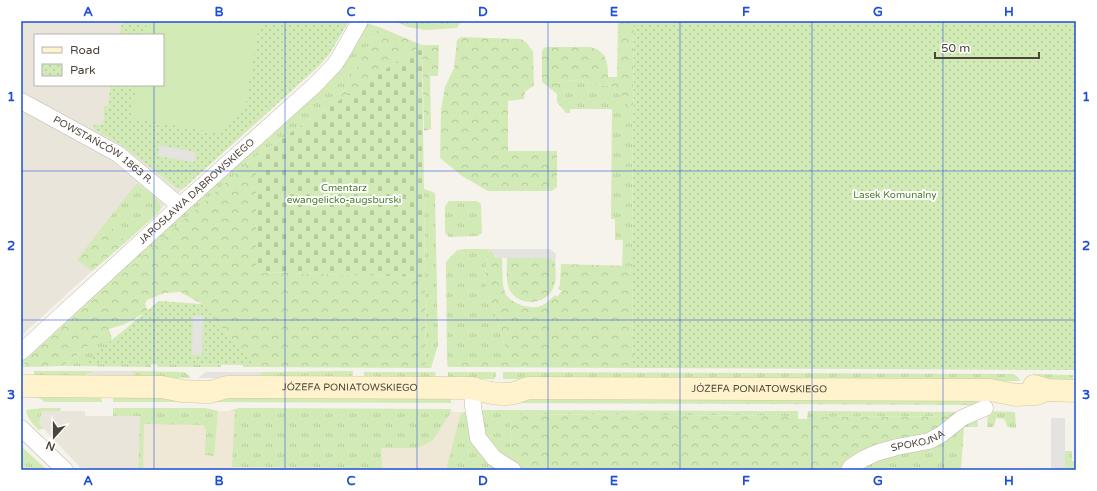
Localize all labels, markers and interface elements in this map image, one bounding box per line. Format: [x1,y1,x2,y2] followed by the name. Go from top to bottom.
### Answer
[83,4,93,20] text: A
[214,4,224,20] text: B
[346,4,356,20] text: C
[478,4,488,20] text: D
[610,4,618,20] text: E
[742,4,750,20] text: F
[873,4,883,20] text: G
[1004,4,1014,20] text: H
[34,34,164,86] legend
[935,34,1039,60] scale bar
[941,41,970,55] text: 50 m
[70,43,100,57] text: Road
[70,63,96,77] text: Park
[7,89,15,105] text: 1
[1082,89,1090,105] text: 1
[51,114,155,187] street label: POWSTAŃCÓW 1863 R.
[136,136,257,247] street label: JAROSŁAWA DĄBROWSKIEGO
[287,182,401,206] park label: Cmentarz ewangelicko-augsburski
[853,189,937,201] park label: Lasek Komunalny
[7,238,15,254] text: 2
[1082,238,1090,254] text: 2
[282,381,418,394] street label: JÓZEFA PONIATOWSKIEGO
[691,383,827,395] street label: JÓZEFA PONIATOWSKIEGO
[7,387,15,403] text: 3
[1082,387,1090,403] text: 3
[34,417,74,457] north arrow
[890,428,947,454] street label: SPOKOJNA
[44,438,57,454] text: N
[83,473,93,489] text: A
[214,473,224,489] text: B
[346,473,356,489] text: C
[478,473,488,489] text: D
[610,473,618,489] text: E
[742,473,750,489] text: F
[873,473,883,489] text: G
[1004,473,1014,489] text: H

